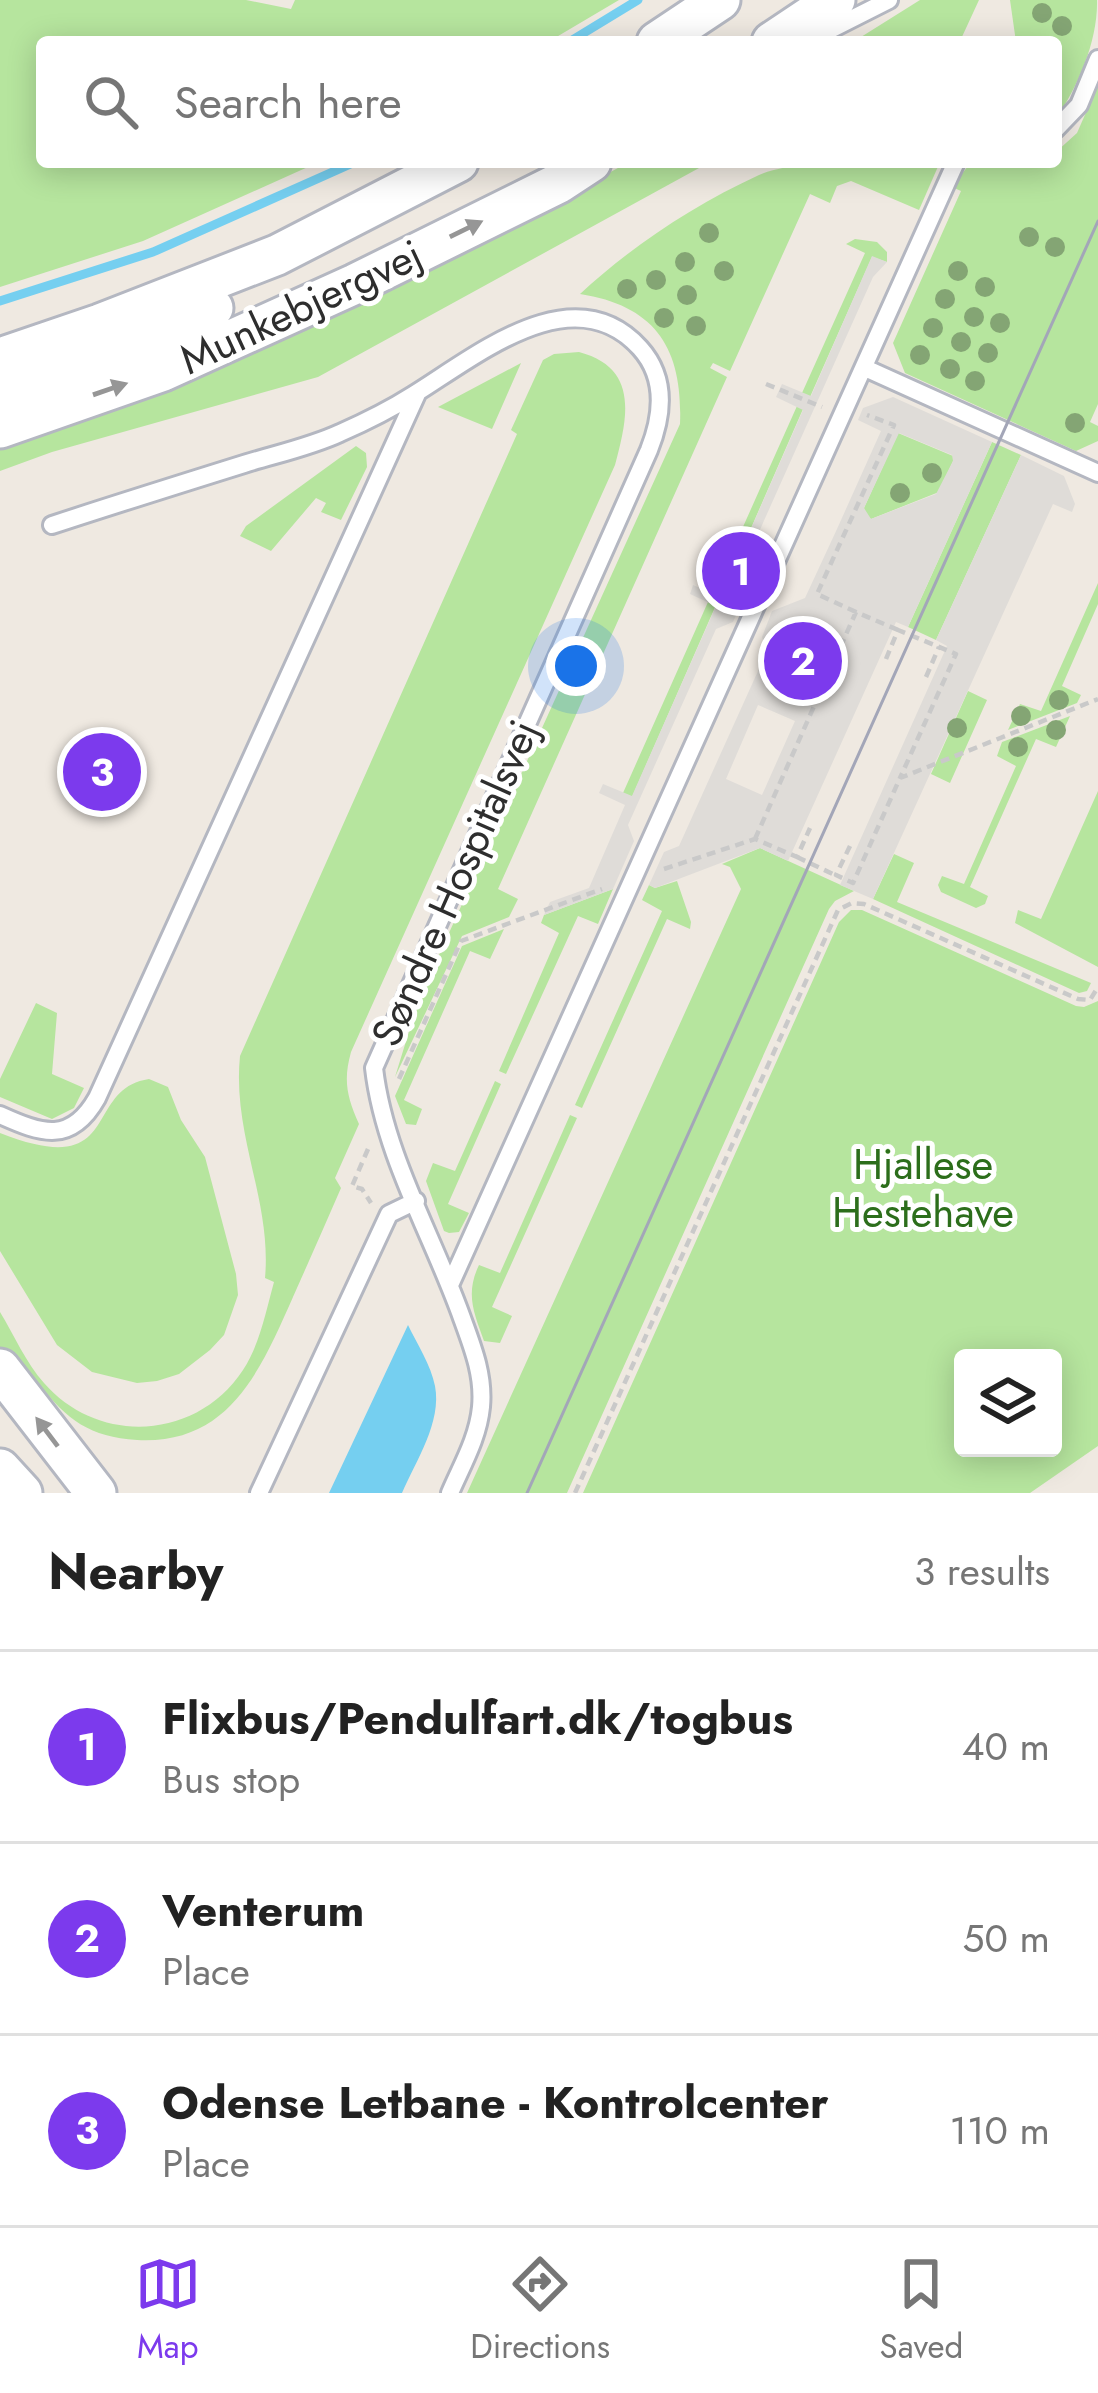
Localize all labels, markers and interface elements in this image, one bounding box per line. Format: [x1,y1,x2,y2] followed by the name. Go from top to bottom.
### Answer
[36,36,1062,168] search box
[78,69,144,135] icon: search
[174,70,402,135] text: Search here
[449,220,483,240] one-way arrow
[170,224,432,390] street label: Munkebjergvej
[93,379,129,397] one-way arrow
[702,526,780,616] pin: 1
[764,616,842,706] pin: 2
[546,636,606,696] your location
[356,710,554,1056] street label: Søndre Hospitalsvej
[63,727,141,817] pin: 3
[832,1134,1014,1243] park label: Hjallese Hestehave
[954,1349,1062,1457] map controls
[954,1349,1062,1457] button: layers
[35,1417,60,1448] one-way arrow
[48,1534,223,1608] text: Nearby
[914,1543,1050,1600] text: 3 results
[162,1686,793,1751] text: Flixbus/Pendulfart.dk/togbus
[77,1718,97,1775] text: 1
[962,1718,1050,1775] text: 40 m
[162,1751,300,1808] text: Bus stop
[162,1878,365,1943] text: Venterum
[74,1910,100,1967] text: 2
[962,1910,1050,1967] text: 50 m
[162,1943,250,2000] text: Place
[162,2070,829,2135] text: Odense Letbane - Kontrolcenter
[75,2102,99,2159] text: 3
[949,2102,1050,2159] text: 110 m
[162,2135,250,2192] text: Place
[135,2251,201,2370] tab: Map
[470,2251,610,2370] tab: Directions
[880,2251,963,2370] tab: Saved

